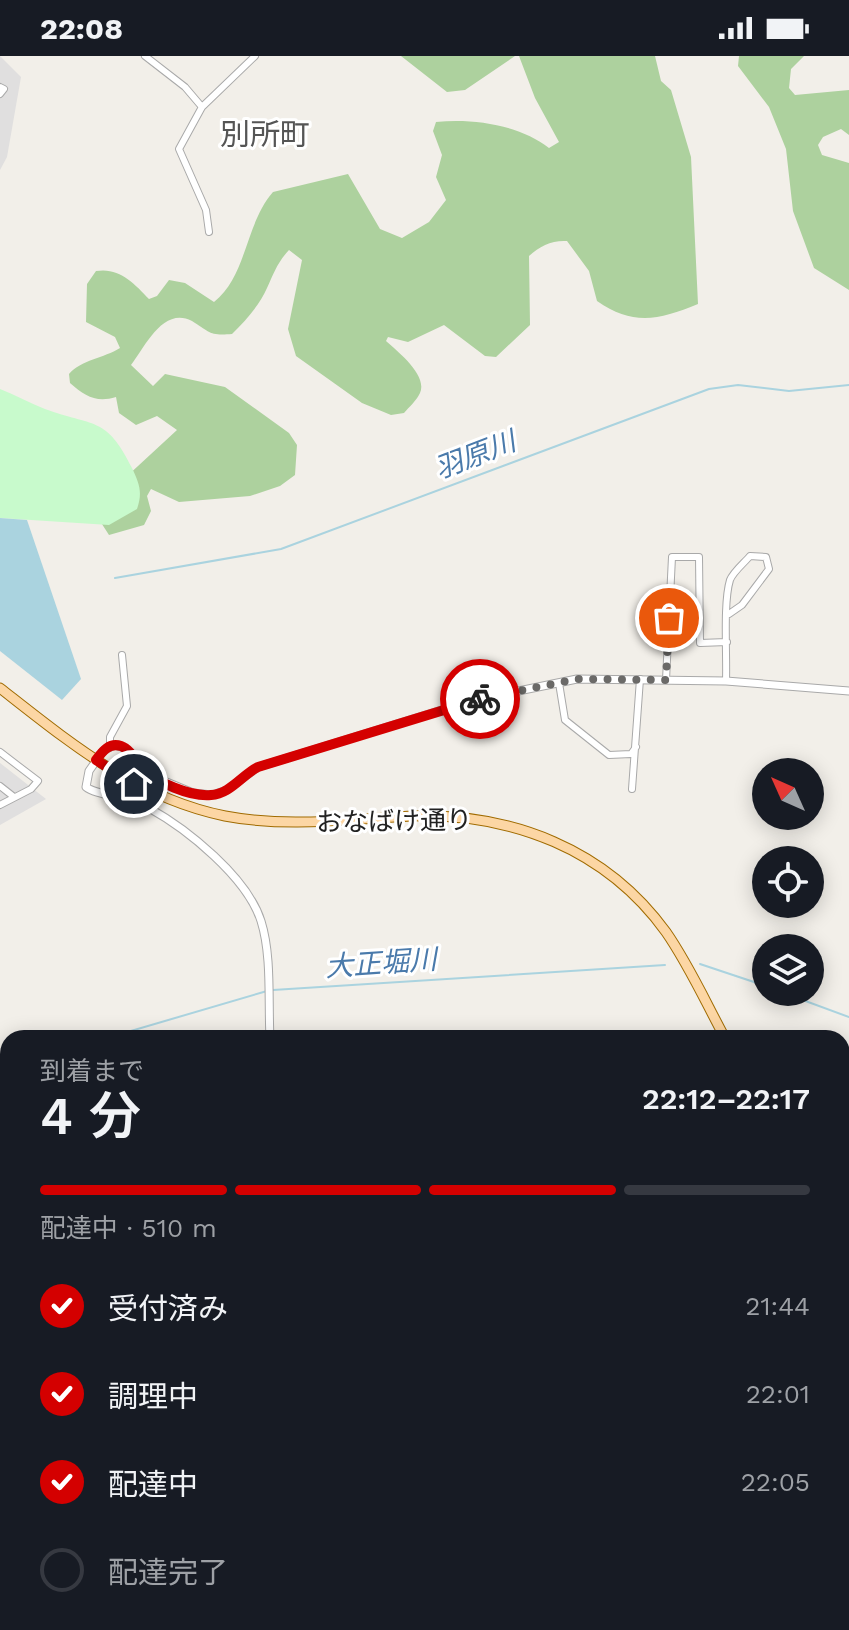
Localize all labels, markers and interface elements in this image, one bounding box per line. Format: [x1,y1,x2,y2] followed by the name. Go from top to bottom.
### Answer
[40,11,123,46] text: 22:08
[220,117,310,152] district label: 別所町
[430,423,523,485] water label: 羽原川
[635,584,703,652] pin
[647,596,691,640] icon: bag
[440,659,520,739] courier
[458,677,502,721] icon: bike
[100,750,168,818] pin
[752,758,824,830] north arrow
[752,758,824,1006] map controls
[112,762,156,806] icon: home
[316,805,472,837] street label: おなばけ通り
[752,846,824,918] button: locate
[752,934,824,1006] button: layers
[324,942,441,983] water label: 大正堀川
[40,1056,144,1086] text: 到着まで
[642,1081,810,1116] text: 22:12–22:17
[40,1086,141,1147] text: 4 分
[40,1213,217,1243] text: 配達中 · 510 m
[40,1284,84,1328] icon: check
[108,1291,228,1326] text: 受付済み
[745,1291,810,1321] text: 21:44
[40,1372,84,1416] icon: check
[108,1379,198,1414] text: 調理中
[746,1379,810,1409] text: 22:01
[40,1460,84,1504] icon: check
[108,1467,198,1502] text: 配達中
[741,1467,810,1497] text: 22:05
[108,1555,228,1590] text: 配達完了

